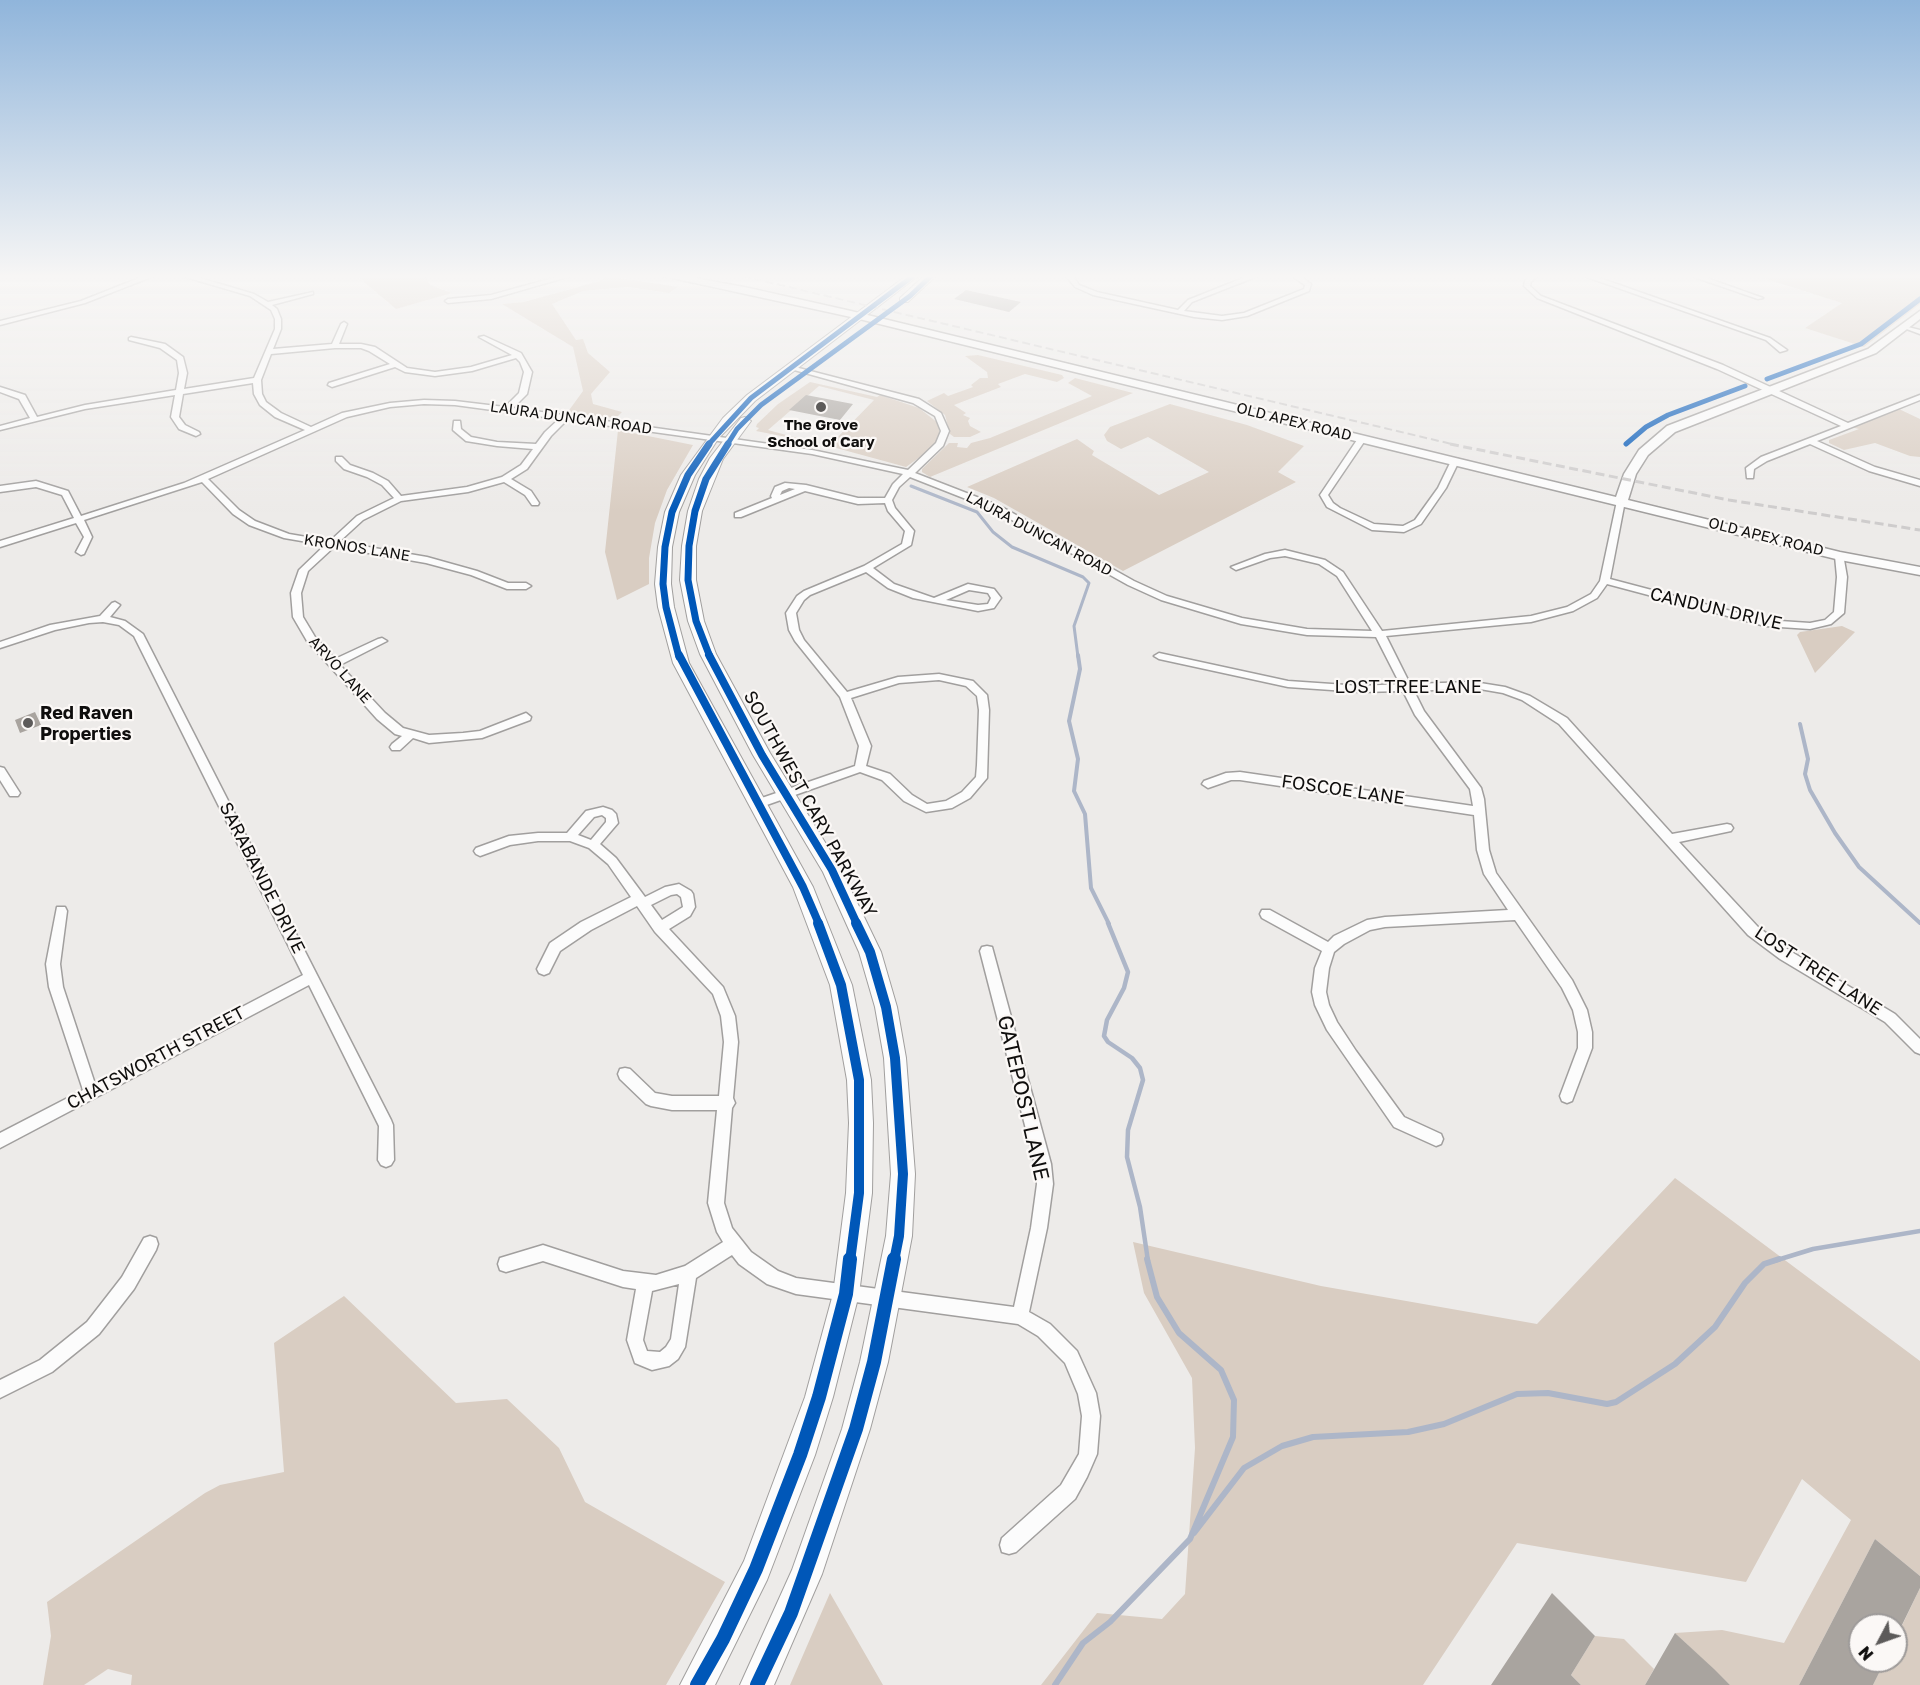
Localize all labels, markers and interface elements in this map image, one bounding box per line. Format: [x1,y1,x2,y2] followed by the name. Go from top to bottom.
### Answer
[489,398,653,438] street label: LAURA DUNCAN ROAD
[1235,399,1353,445] street label: OLD APEX ROAD
[814,400,828,414] marker: The Grove School of Cary
[767,416,875,451] place label: The Grove School of Cary
[963,488,1115,580] street label: LAURA DUNCAN ROAD
[1707,514,1825,560] street label: OLD APEX ROAD
[303,531,411,565] street label: KRONOS LANE
[1648,583,1784,635] street label: CANDUN DRIVE
[305,633,375,707] street label: ARVO LANE
[1334,676,1482,698] street label: LOST TREE LANE
[739,687,881,921] street label: SOUTHWEST CARY PARKWAY
[40,702,133,744] place label: Red Raven Properties
[21,716,35,730] marker: Red Raven Properties
[1280,771,1406,809] street label: FOSCOE LANE
[215,799,309,957] street label: SARABANDE DRIVE
[1750,922,1886,1020] street label: LOST TREE LANE
[63,1002,249,1114] street label: CHATSWORTH STREET
[992,1013,1054,1183] street label: GATEPOST LANE
[1848,1613,1908,1673] north arrow
[1854,1642,1877,1665] text: N

